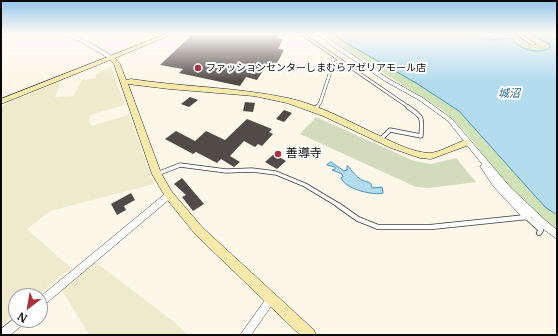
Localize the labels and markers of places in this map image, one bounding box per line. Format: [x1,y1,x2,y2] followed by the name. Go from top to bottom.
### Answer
[206,62,426,74] place label: ファッションセンターしまむらアゼリアモール店
[193,63,203,73] marker: ファッションセンターしまむらアゼリアモール店
[286,147,322,161] place label: 善導寺
[273,149,283,159] marker: 善導寺

